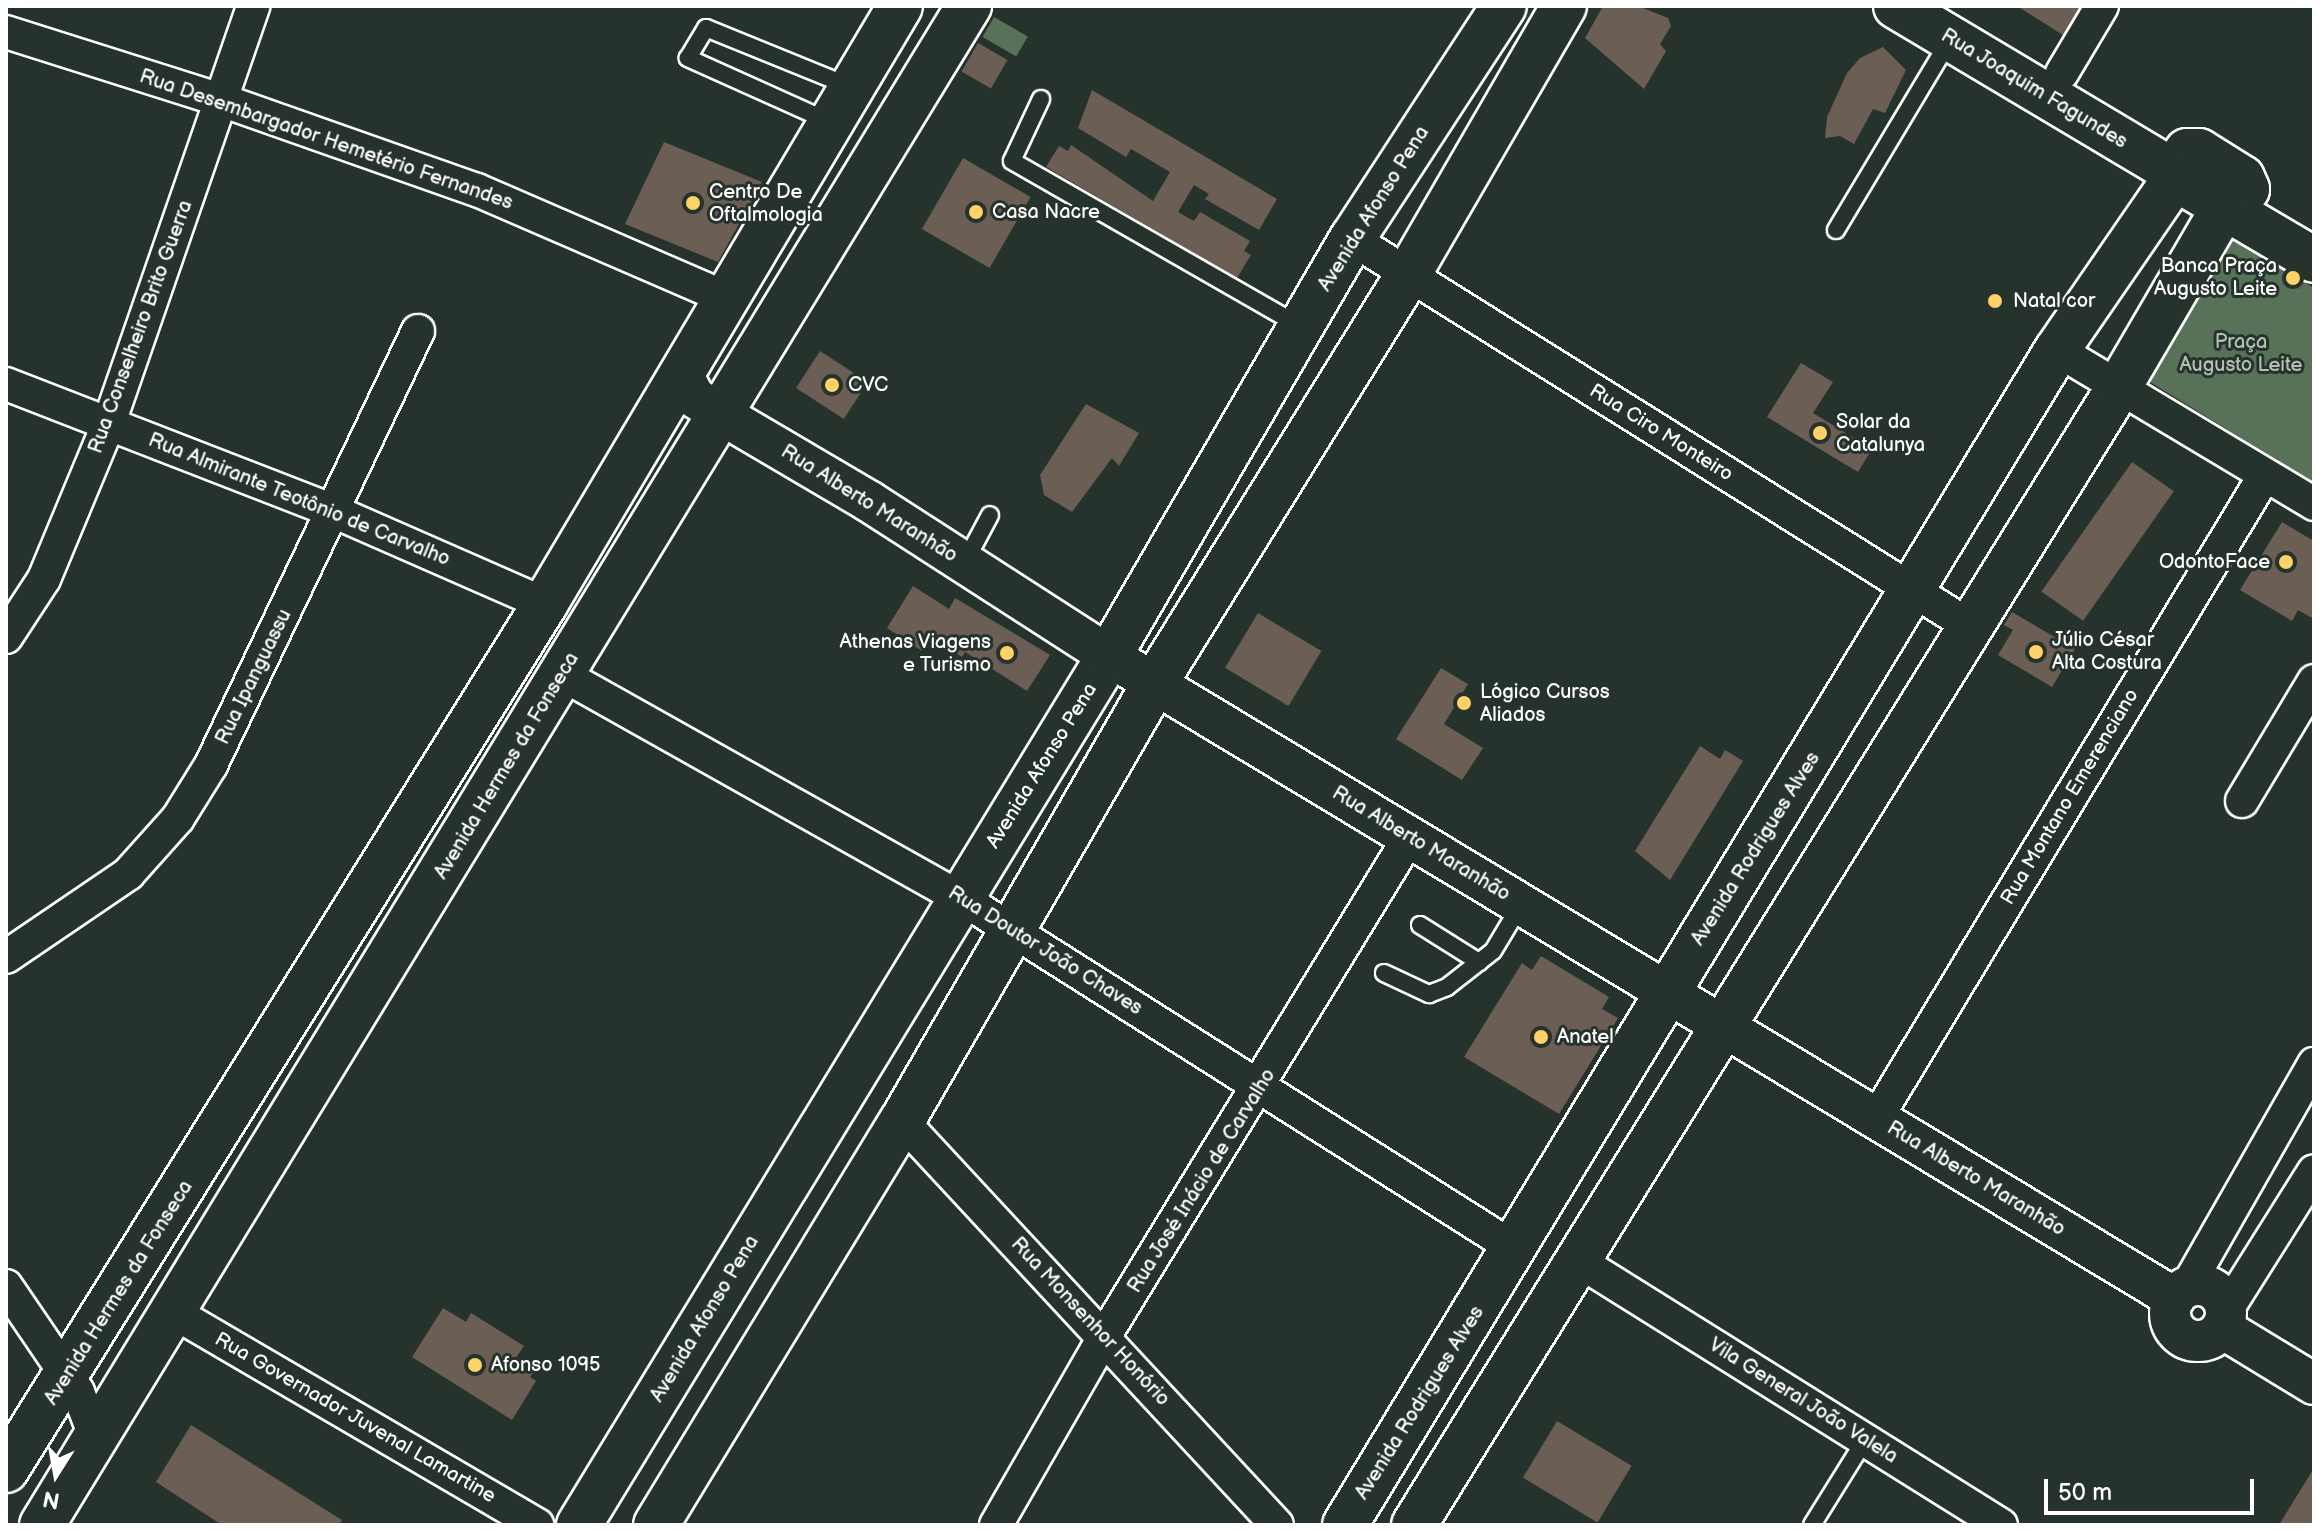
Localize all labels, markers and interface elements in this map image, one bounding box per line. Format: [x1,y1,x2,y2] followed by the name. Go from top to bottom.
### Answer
[1936,24,2132,154] street label: Rua Joaquim Fagundes
[136,65,516,215] street label: Rua Desembargador Hemetério Fernandes
[1313,122,1435,296] street label: Avenida Afonso Pena
[709,180,823,227] place label: Centro De Oftalmologia
[684,194,702,212] marker: Centro De Oftalmologia
[84,197,198,457] street label: Rua Conselheiro Brito Guerra
[992,200,1100,224] place label: Casa Nacre
[967,203,985,221] marker: Casa Nacre
[2154,254,2277,301] place label: Banca Praça Augusto Leite
[2284,269,2302,287] marker: Banca Praça Augusto Leite
[2013,289,2095,313] place label: Natal cor
[1984,290,2006,312] marker: Natal cor
[2180,330,2302,377] park label: Praça Augusto Leite
[848,373,888,397] place label: CVC
[823,376,841,394] marker: CVC
[1585,379,1737,487] street label: Rua Ciro Monteiro
[1836,410,1925,457] place label: Solar da Catalunya
[1811,424,1829,442] marker: Solar da Catalunya
[144,428,454,572] street label: Rua Almirante Teotônio de Carvalho
[776,440,962,568] street label: Rua Alberto Maranhão
[2159,550,2270,574] place label: OdontoFace
[2277,553,2295,571] marker: OdontoFace
[211,605,297,749] street label: Rua Ipanguassu
[2052,628,2162,675] place label: Júlio César Alta Costura
[839,630,991,677] place label: Athenas Viagens e Turismo
[2027,643,2045,661] marker: Júlio César Alta Costura
[998,644,1016,662] marker: Athenas Viagens e Turismo
[430,648,584,884] street label: Avenida Hermes da Fonseca
[981,679,1103,853] street label: Avenida Afonso Pena
[1480,680,1610,727] place label: Lógico Cursos Aliados
[1996,685,2144,909] street label: Rua Montano Emerenciano
[1455,694,1473,712] marker: Lógico Cursos Aliados
[1687,748,1825,950] street label: Avenida Rodrigues Alves
[1328,781,1514,907] street label: Rua Alberto Maranhão
[943,881,1147,1021] street label: Rua Doutor João Chaves
[1557,1025,1614,1049] place label: Anatel
[1532,1028,1550,1046] marker: Anatel
[1123,1064,1281,1298] street label: Rua José Inácio de Carvalho
[1883,1116,2069,1242] street label: Rua Alberto Maranhão
[40,1176,198,1410] street label: Avenida Hermes da Fonseca
[646,1231,764,1407] street label: Avenida Afonso Pena
[1006,1233,1174,1411] street label: Rua Monsenhor Honório
[1351,1302,1489,1504] street label: Avenida Rodrigues Alves
[210,1327,500,1509] street label: Rua Governador Juvenal Lamartine
[1704,1333,1902,1469] street label: Vila General João Valela
[491,1353,600,1377] place label: Afonso 1095
[466,1356,484,1374] marker: Afonso 1095
[16,1435,96,1515] north arrow
[2048,1463,2258,1513] scale bar
[2058,1478,2112,1507] text: 50 m
[41,1484,62,1514] text: N

